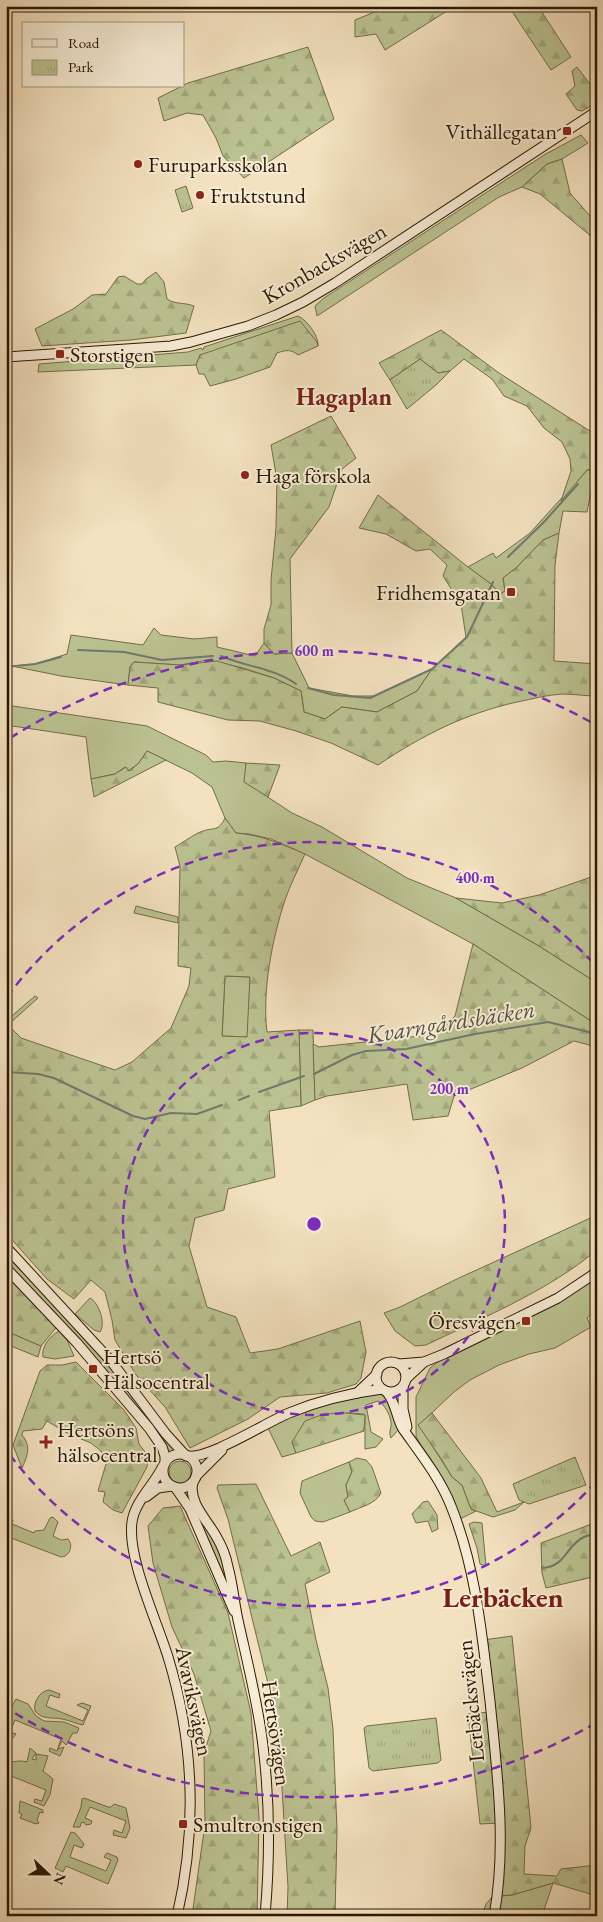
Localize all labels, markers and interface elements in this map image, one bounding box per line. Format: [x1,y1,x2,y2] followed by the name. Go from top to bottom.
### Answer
[22,22,185,88] legend
[68,33,100,52] text: Road
[68,57,95,76] text: Park
[445,117,557,146] place label: Vithällegatan
[561,125,573,137] marker: Vithällegatan
[148,150,288,179] place label: Furuparksskolan
[132,158,144,170] marker: Furuparksskolan
[210,181,307,210] place label: Fruktstund
[194,189,206,201] marker: Fruktstund
[257,216,392,311] street label: Kronbacksvägen
[70,340,155,369] place label: Storstigen
[54,348,66,360] marker: Storstigen
[296,381,392,413] district label: Hagaplan
[255,461,371,490] place label: Haga förskola
[239,469,251,481] marker: Haga förskola
[376,578,501,607] place label: Fridhemsgatan
[505,586,517,598] marker: Fridhemsgatan
[294,641,334,660] text: 600 m
[455,868,495,887] text: 400 m
[364,993,537,1050] water label: Kvarngårdsbäcken
[429,1079,469,1098] text: 200 m
[305,1215,323,1233] centre of rings
[428,1307,516,1336] place label: Öresvägen
[520,1315,532,1327] marker: Öresvägen
[103,1342,210,1396] place label: Hertsö Hälsocentral
[87,1363,99,1375] marker: Hertsö Hälsocentral
[57,1415,157,1469] place label: Hertsöns hälsocentral
[39,1435,53,1449] marker: Hertsöns hälsocentral
[443,1579,564,1615] district label: Lerbäcken
[450,1638,491,1763] street label: Lerbäcksvägen
[169,1643,220,1759] street label: Avaviksvägen
[255,1678,298,1788] street label: Hertsövägen
[193,1810,324,1839] place label: Smultronstigen
[177,1818,189,1830] marker: Smultronstigen
[22,1850,72,1900] north arrow
[49,1870,71,1888] text: N

